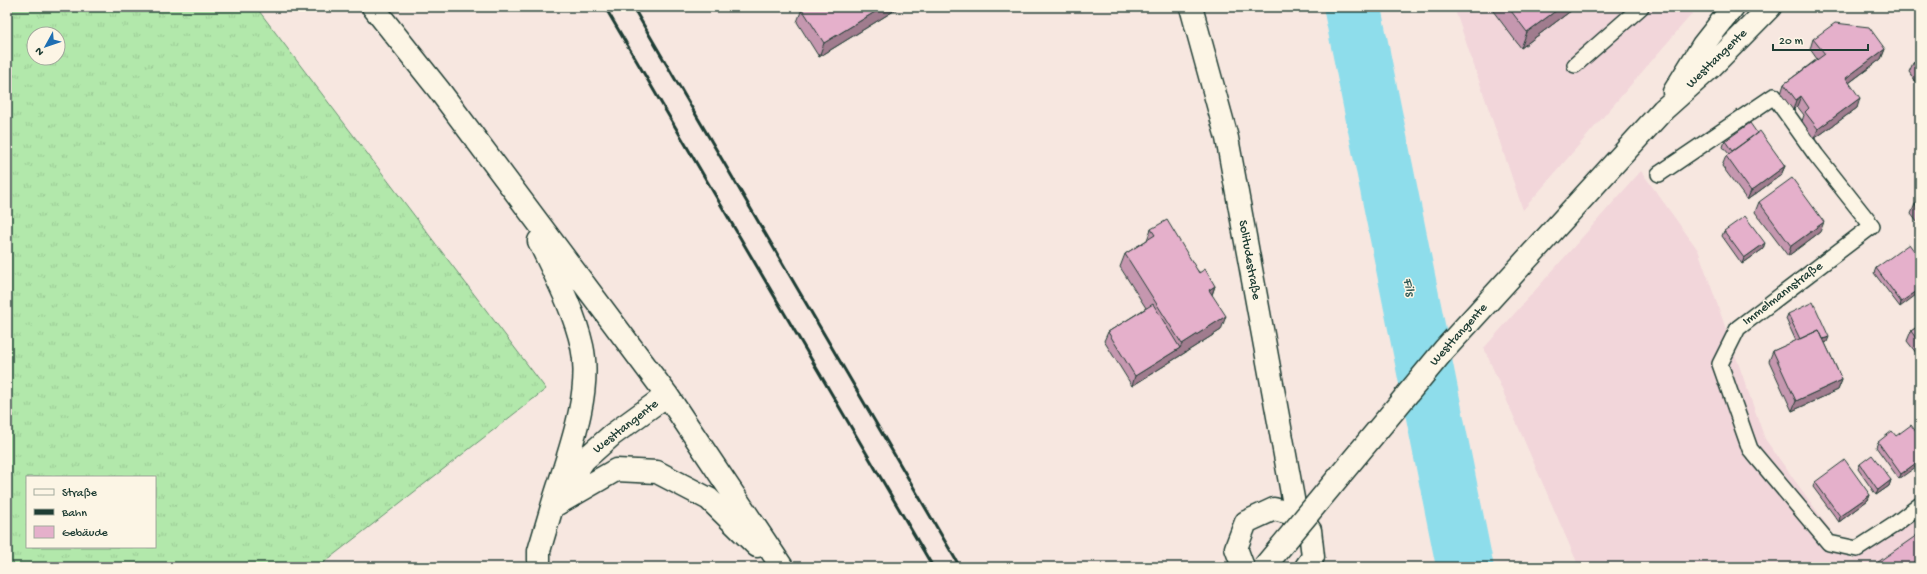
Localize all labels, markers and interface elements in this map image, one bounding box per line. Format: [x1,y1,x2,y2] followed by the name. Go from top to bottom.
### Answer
[26,26,66,66] north arrow
[1683,26,1751,92] street label: Westtangente
[1773,26,1868,52] scale bar
[1779,35,1804,49] text: 20 m
[33,45,47,58] text: N
[1235,219,1263,301] street label: Solitudestraße
[1740,259,1826,329] street label: Immelmannstraße
[1398,276,1418,299] water label: Fils
[1427,300,1491,369] street label: Westtangente
[590,397,662,457] street label: Westtangente
[26,476,156,548] legend
[62,487,98,501] text: Straße
[61,507,87,521] text: Bahn
[62,527,108,541] text: Gebäude

